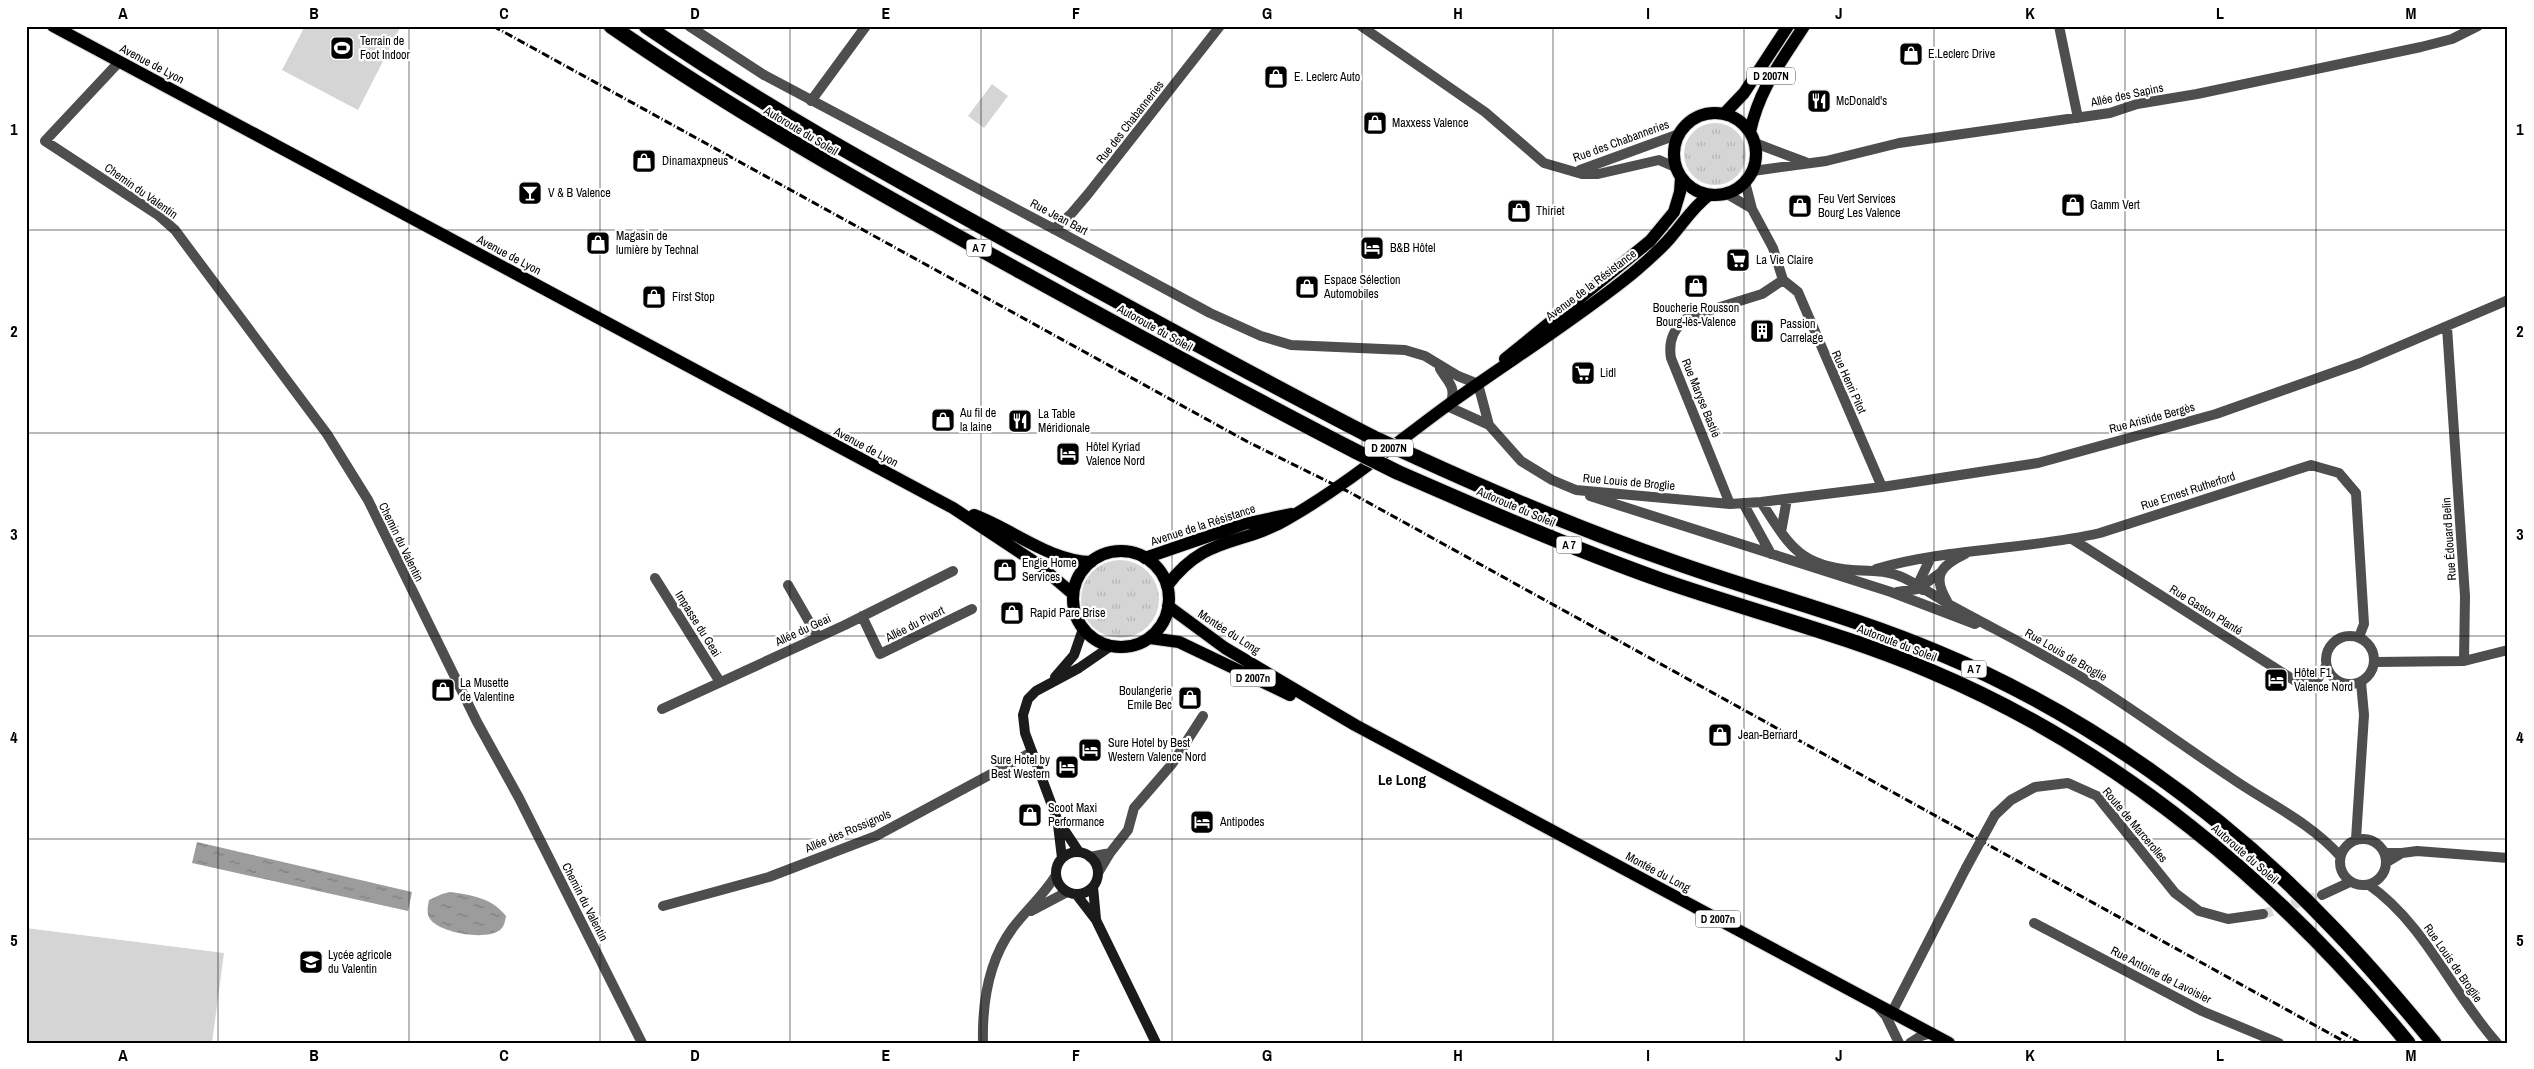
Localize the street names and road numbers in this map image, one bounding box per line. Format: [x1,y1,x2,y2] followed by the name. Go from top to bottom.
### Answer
[116,40,187,88] street label: Avenue de Lyon
[1747,68,1795,84] road number: D 2007N
[1093,77,1168,167] street label: Rue des Chabanneries
[2088,79,2165,111] street label: Allée des Sapins
[760,102,841,159] street label: Autoroute du Soleil
[1571,116,1671,166] street label: Rue des Chabanneries
[101,160,181,222] street label: Chemin du Valentin
[1027,195,1091,239] street label: Rue Jean Bart
[473,231,544,279] street label: Avenue de Lyon
[966,240,992,256] road number: A 7
[1542,246,1639,325] street label: Avenue de la Résistance
[1114,300,1195,355] street label: Autoroute du Soleil
[1828,348,1870,416] street label: Rue Henri Pitot
[1678,356,1724,440] street label: Rue Maryse Bastié
[2107,399,2197,437] street label: Rue Aristide Bergès
[830,423,901,471] street label: Avenue de Lyon
[1365,439,1413,456] road number: D 2007N
[2139,468,2237,514] street label: Rue Ernest Rutherford
[1582,470,1676,494] street label: Rue Louis de Broglie
[1473,483,1558,531] street label: Autoroute du Soleil
[2438,497,2460,581] street label: Rue Édouard Belin
[375,500,427,584] street label: Chemin du Valentin
[1148,501,1257,550] street label: Avenue de la Résistance
[1556,536,1582,554] road number: A 7
[2167,581,2245,639] street label: Rue Gaston Planté
[671,588,725,660] street label: Impasse du Geai
[882,602,947,646] street label: Allée du Pivert
[1195,606,1264,658] street label: Montée du Long
[772,610,833,650] street label: Allée du Geai
[1854,620,1939,665] street label: Autoroute du Soleil
[2022,625,2110,685] street label: Rue Louis de Broglie
[1962,661,1986,678] road number: A 7
[1230,670,1276,686] road number: D 2007n
[2099,784,2171,866] street label: Route de Marcerolles
[802,806,893,857] street label: Allée des Rossignols
[2207,820,2282,887] street label: Autoroute du Soleil
[1623,848,1694,896] street label: Montée du Long
[558,860,612,944] street label: Chemin du Valentin
[1696,911,1740,928] road number: D 2007n
[2420,921,2486,1005] street label: Rue Louis de Broglie
[2108,943,2215,1008] street label: Rue Antoine de Lavoisier

